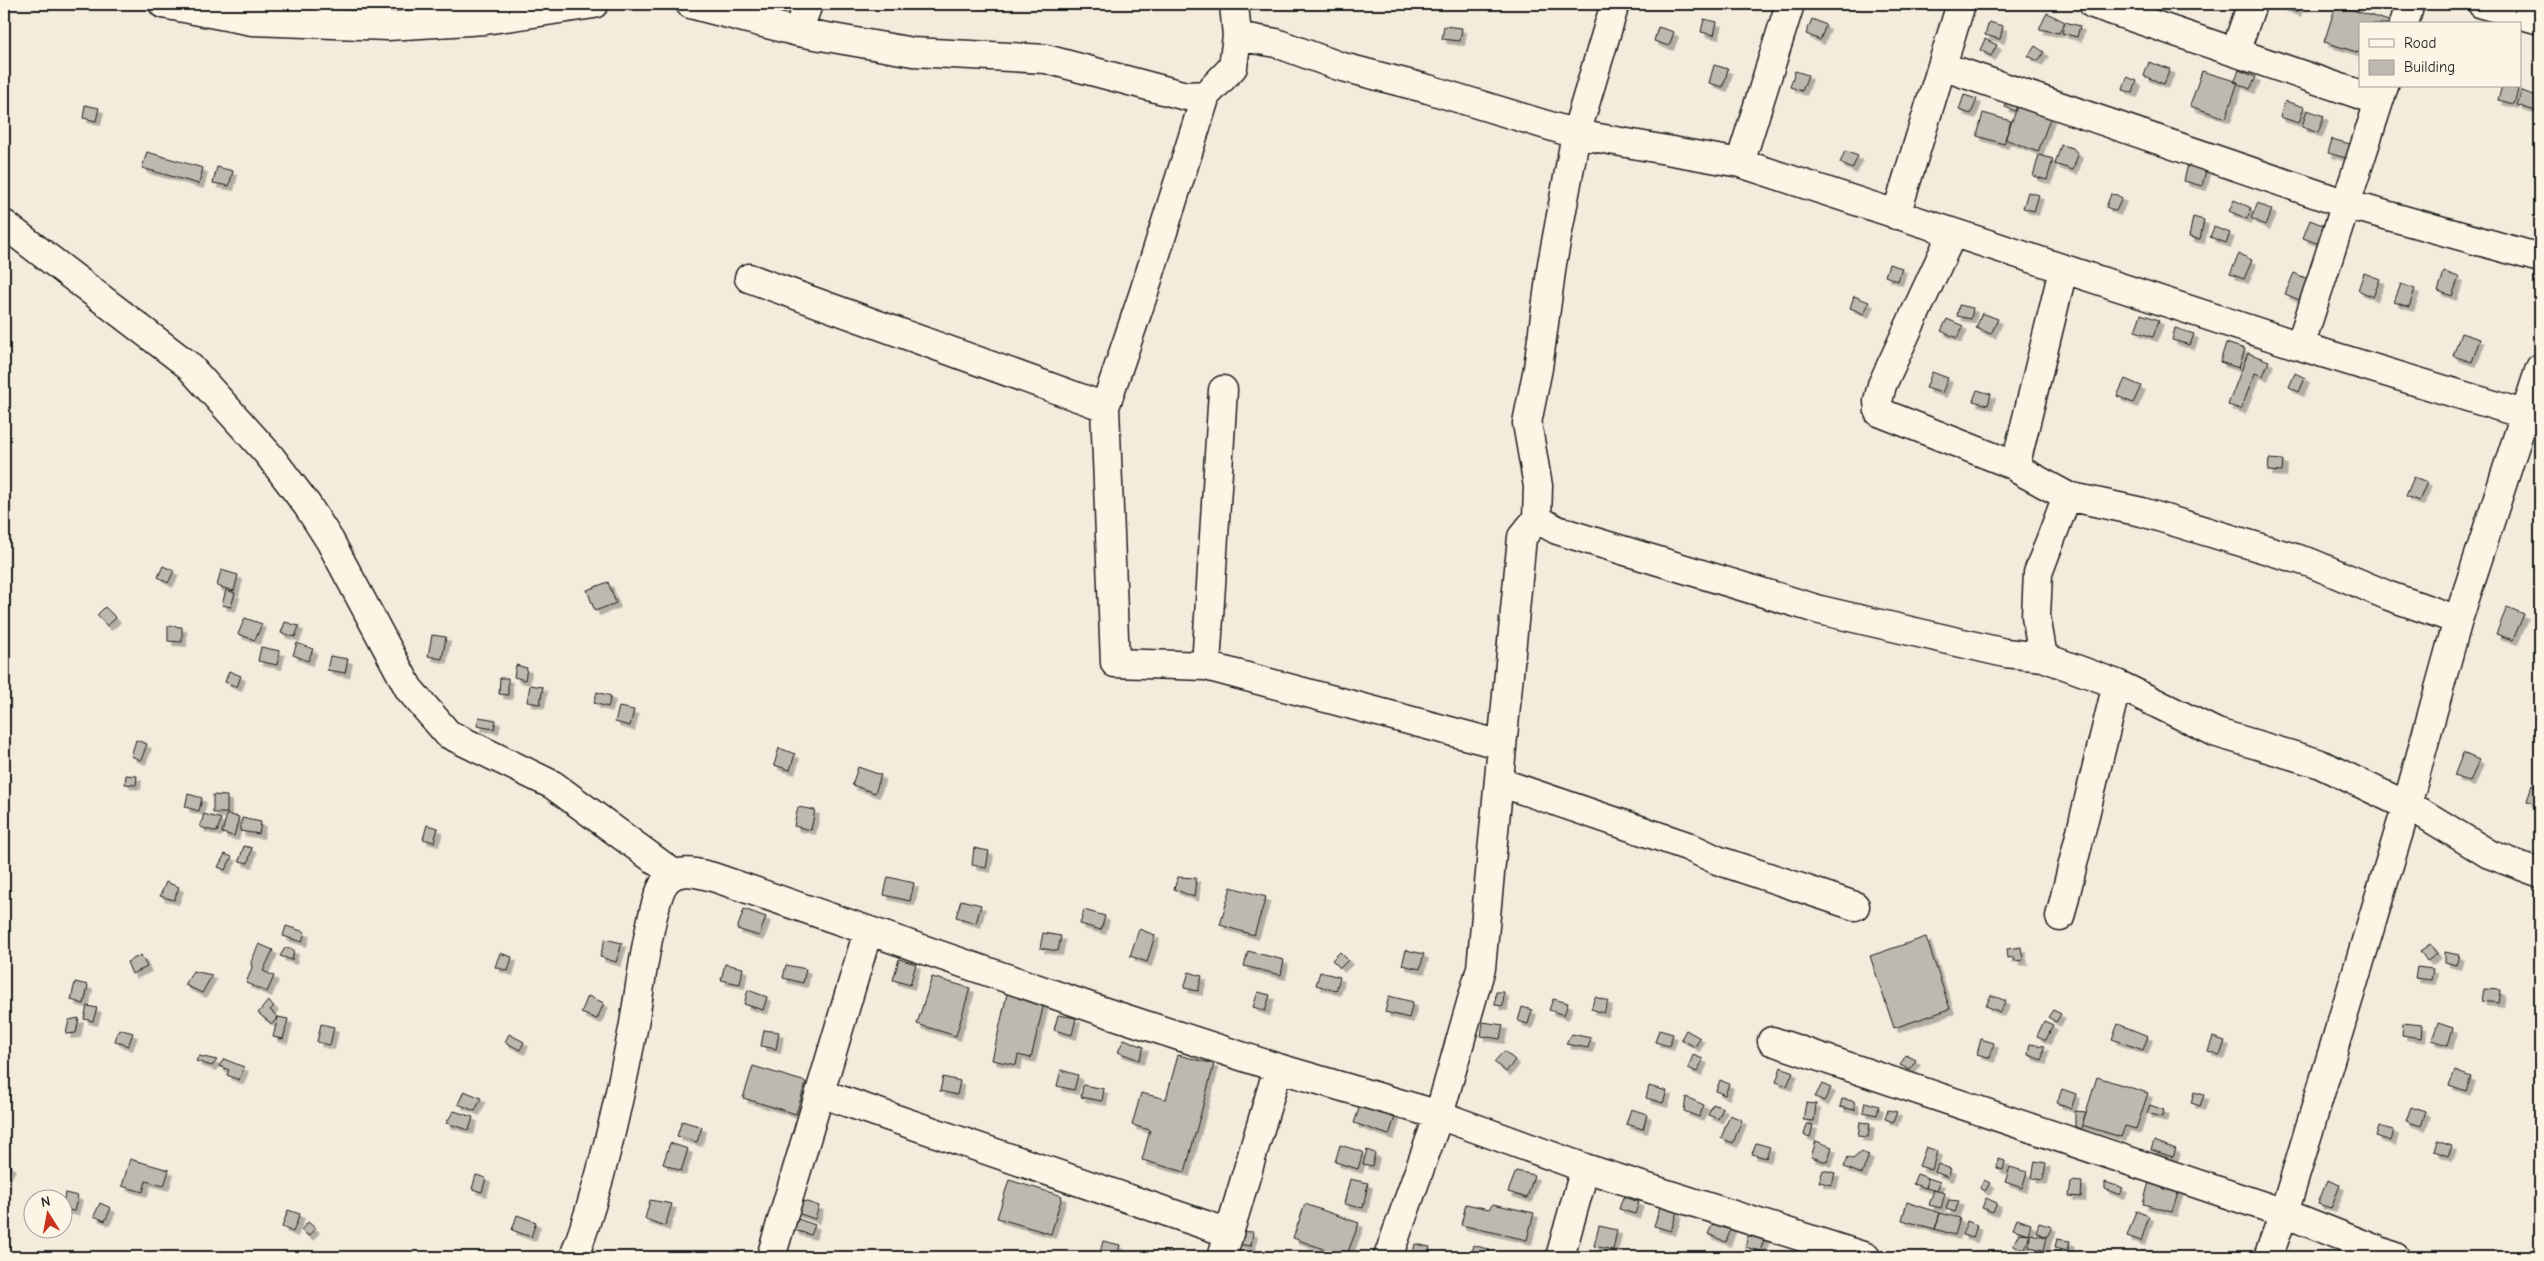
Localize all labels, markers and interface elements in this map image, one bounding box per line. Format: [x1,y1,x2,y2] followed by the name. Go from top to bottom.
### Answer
[2359,22,2522,88] legend
[2404,34,2436,52] text: Road
[2404,58,2455,76] text: Building
[22,1188,72,1238] north arrow
[40,1193,52,1211] text: N

